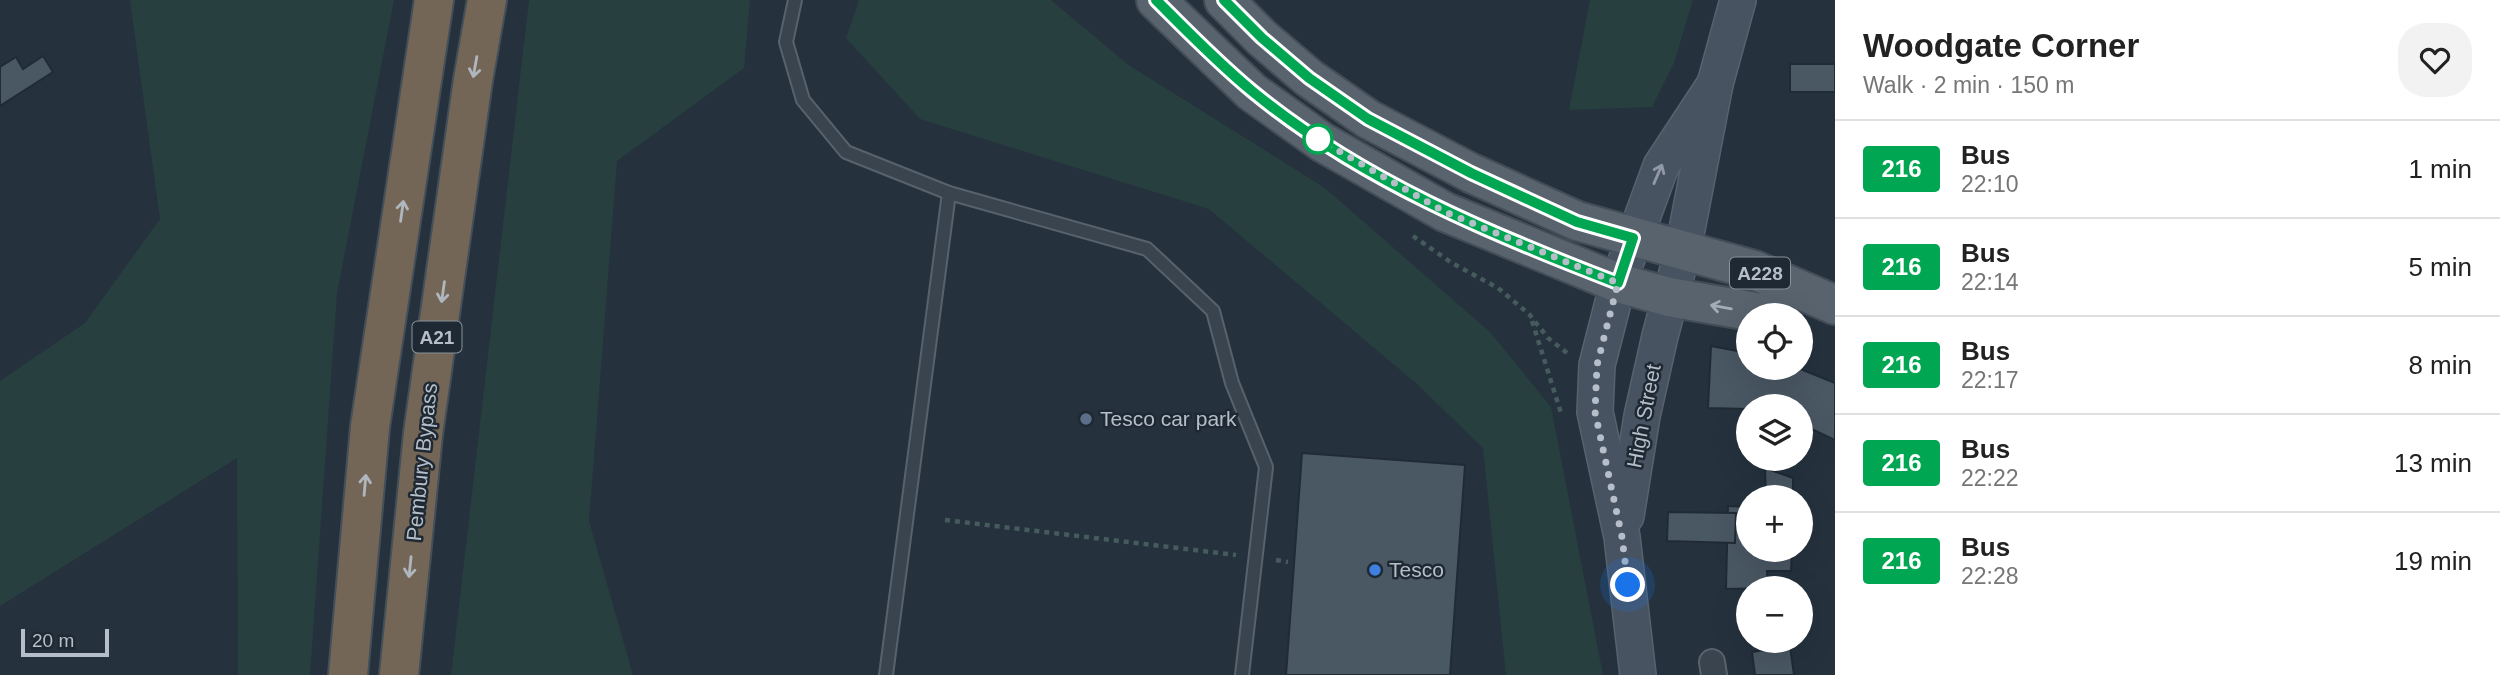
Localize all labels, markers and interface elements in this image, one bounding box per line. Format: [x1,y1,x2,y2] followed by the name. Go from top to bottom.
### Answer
[2398,23,2472,97] button: heart
[1863,27,2139,64] text: Woodgate Corner
[468,55,482,78] one-way arrow
[1863,72,2074,98] text: Walk · 2 min · 150 m
[1303,124,1333,154] unlabelled marker
[1961,140,2010,170] text: Bus
[2408,154,2472,184] text: 1 min
[1881,155,1922,182] text: 216
[1652,164,1665,186] one-way arrow
[1961,171,2019,197] text: 22:10
[395,200,408,223] one-way arrow
[1961,238,2010,268] text: Bus
[2408,252,2472,282] text: 5 min
[1881,253,1922,280] text: 216
[1730,258,1790,288] road number: A228
[1961,269,2019,295] text: 22:14
[436,281,449,303] one-way arrow
[1710,299,1733,313] one-way arrow
[1736,303,1813,653] map controls
[1736,303,1813,380] button: locate
[412,322,462,352] road number: A21
[1961,336,2010,366] text: Bus
[2408,350,2472,380] text: 8 min
[1881,351,1922,378] text: 216
[1622,362,1665,470] street label: High Street
[1961,367,2019,393] text: 22:17
[402,382,441,542] street label: Pembury Bypass
[1736,394,1813,471] button: layers
[1100,407,1237,430] place label: Tesco car park
[1078,411,1094,427] marker: Tesco car park
[1961,434,2010,464] text: Bus
[2394,448,2472,478] text: 13 min
[1881,449,1922,476] text: 216
[1961,465,2019,491] text: 22:22
[359,474,372,497] one-way arrow
[1736,485,1813,562] button: +
[1961,532,2010,562] text: Bus
[2394,546,2472,576] text: 19 min
[1881,547,1922,574] text: 216
[403,555,416,578] one-way arrow
[1389,558,1444,581] place label: Tesco
[1367,562,1383,578] marker: Tesco
[1961,563,2019,589] text: 22:28
[1610,567,1645,602] your location
[1736,576,1813,653] button: −
[21,626,108,658] scale bar
[32,630,74,651] text: 20 m

